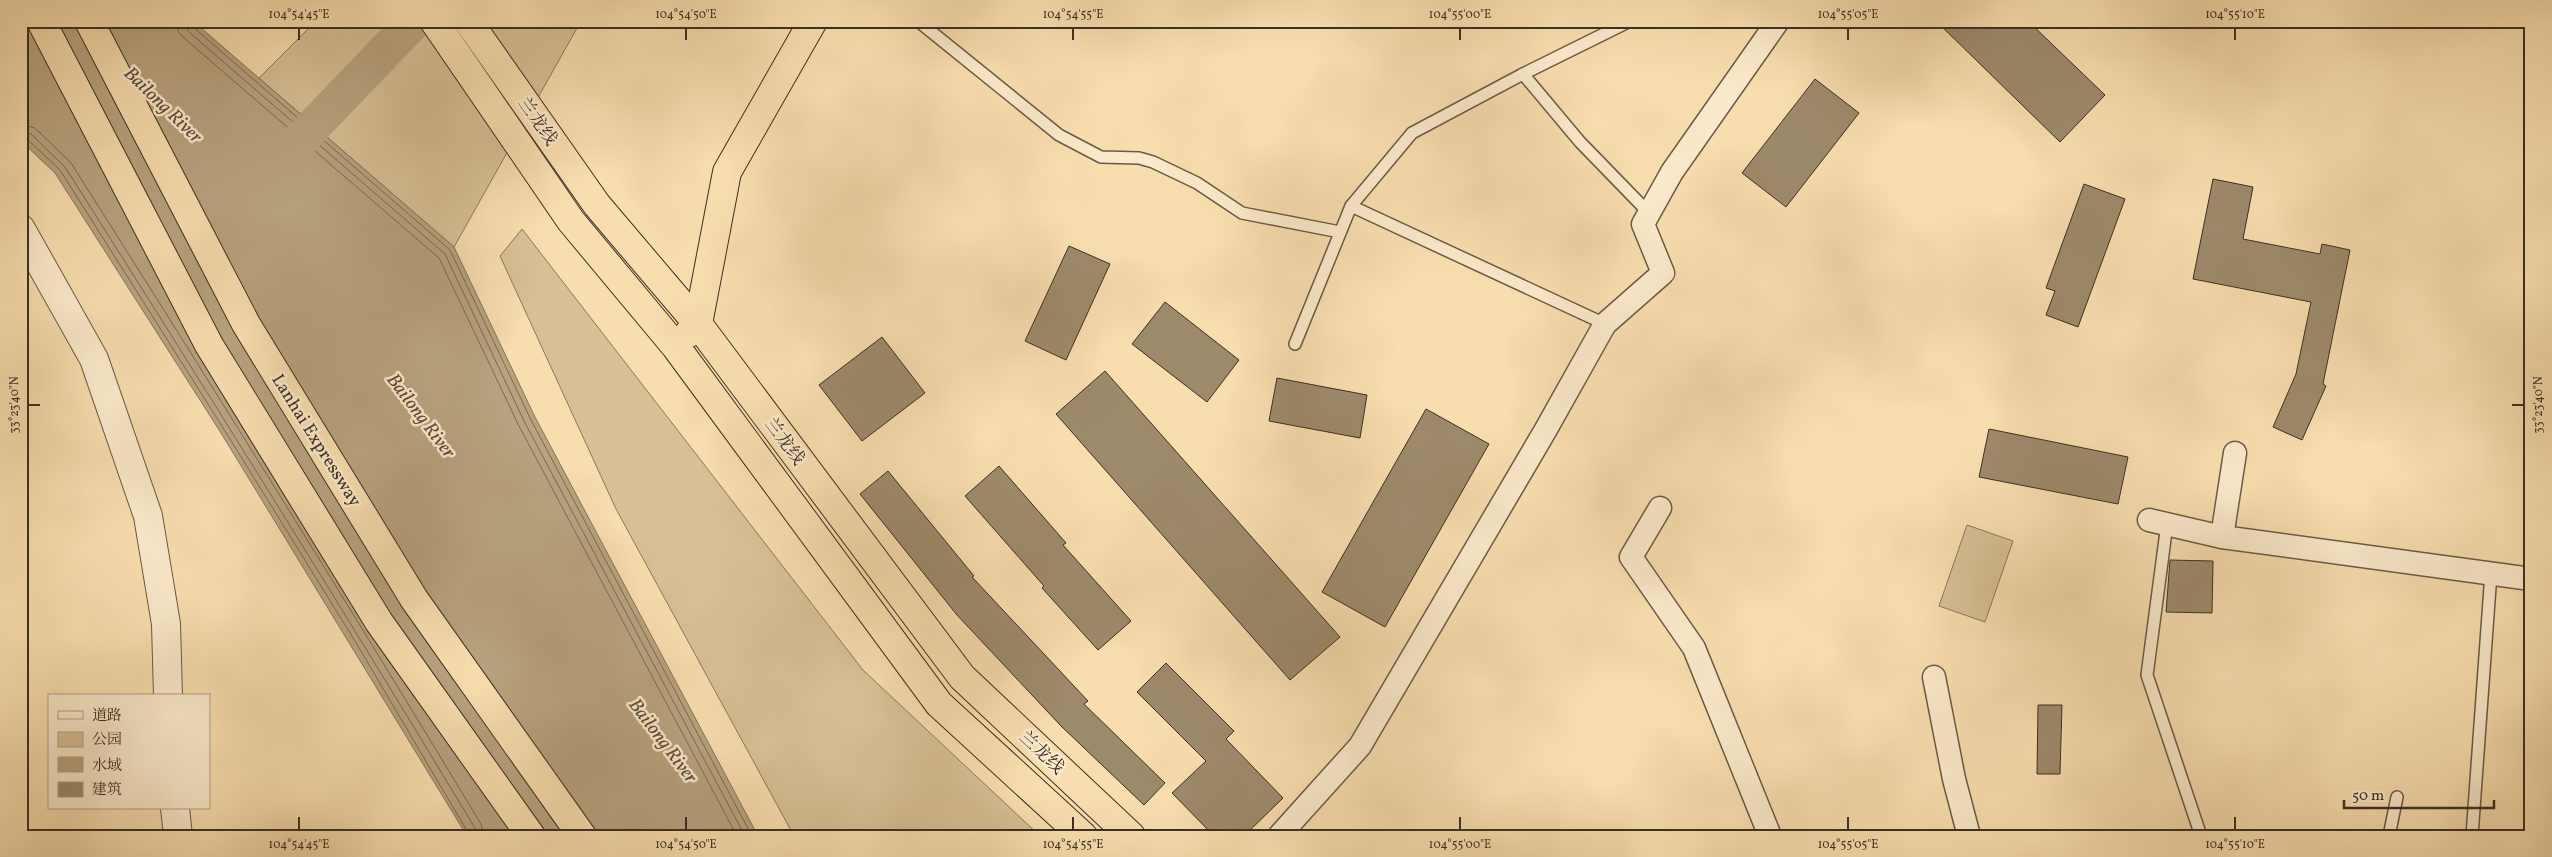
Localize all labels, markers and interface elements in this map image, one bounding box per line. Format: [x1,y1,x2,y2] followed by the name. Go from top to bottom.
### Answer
[269,7,329,23] text: 104°54'45"E
[655,7,717,23] text: 104°54'50"E
[1043,7,1103,23] text: 104°54'55"E
[1429,7,1491,23] text: 104°55'00"E
[1818,7,1878,23] text: 104°55'05"E
[2205,7,2265,23] text: 104°55'10"E
[117,61,208,150] water label: Bailong River
[511,93,562,151] street label: 兰龙线
[380,368,462,465] water label: Bailong River
[265,370,367,512] street label: Lanhai Expressway
[7,376,23,434] text: 33°23'40"N
[2531,376,2547,434] text: 33°23'40"N
[758,413,810,471] street label: 兰龙线
[622,693,704,790] water label: Bailong River
[48,694,210,810] legend
[92,706,122,727] text: 道路
[1013,726,1069,781] street label: 兰龙线
[92,730,122,751] text: 公园
[92,756,122,777] text: 水域
[2344,777,2494,809] scale bar
[92,780,122,801] text: 建筑
[2352,786,2384,807] text: 50 m
[269,837,329,853] text: 104°54'45"E
[655,837,717,853] text: 104°54'50"E
[1043,837,1103,853] text: 104°54'55"E
[1429,837,1491,853] text: 104°55'00"E
[1818,837,1878,853] text: 104°55'05"E
[2205,837,2265,853] text: 104°55'10"E

